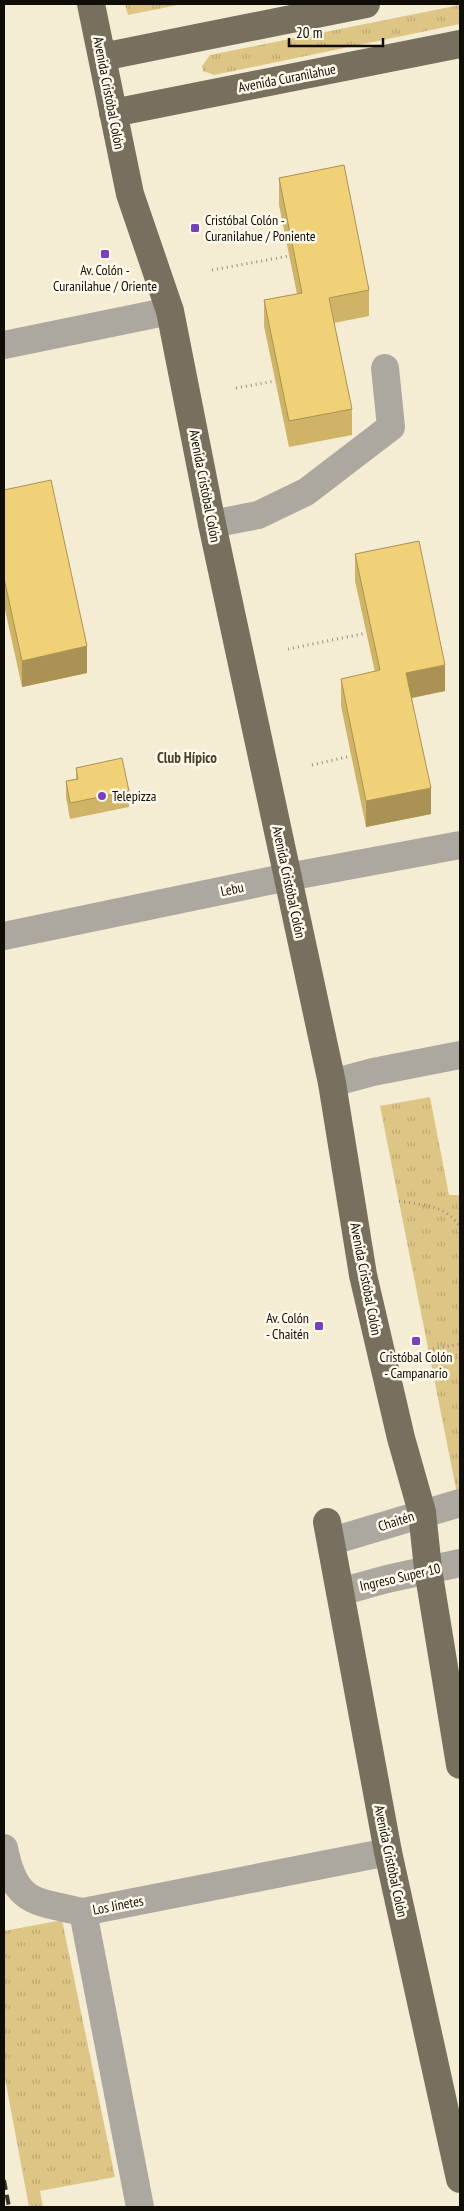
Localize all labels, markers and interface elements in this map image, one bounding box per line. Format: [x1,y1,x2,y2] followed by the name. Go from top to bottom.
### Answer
[289,15,383,47] scale bar
[296,23,322,42] text: 20 m
[89,35,129,151] street label: Avenida Cristóbal Colón
[237,60,338,96] street label: Avenida Curanilahue
[205,211,316,245] place label: Cristóbal Colón - Curanilahue / Poniente
[189,222,201,234] marker: Cristóbal Colón - Curanilahue / Poniente
[99,248,111,260] marker: Av. Colón - Curanilahue / Oriente
[53,261,157,295] place label: Av. Colón - Curanilahue / Oriente
[185,428,225,544] street label: Avenida Cristóbal Colón
[157,748,217,767] district label: Club Hípico
[112,787,156,805] place label: Telepizza
[96,790,108,802] marker: Telepizza
[268,824,310,940] street label: Avenida Cristóbal Colón
[219,878,245,900] street label: Lebu
[346,1221,386,1337] street label: Avenida Cristóbal Colón
[266,1309,309,1343] place label: Av. Colón - Chaitén
[313,1320,325,1332] marker: Av. Colón - Chaitén
[410,1335,422,1347] marker: Cristóbal Colón - Campanario
[379,1348,453,1382] place label: Cristóbal Colón - Campanario
[376,1507,416,1535] street label: Chaitén
[358,1559,442,1595] street label: Ingreso Super 10
[370,1803,412,1919] street label: Avenida Cristóbal Colón
[91,1891,145,1919] street label: Los Jinetes

